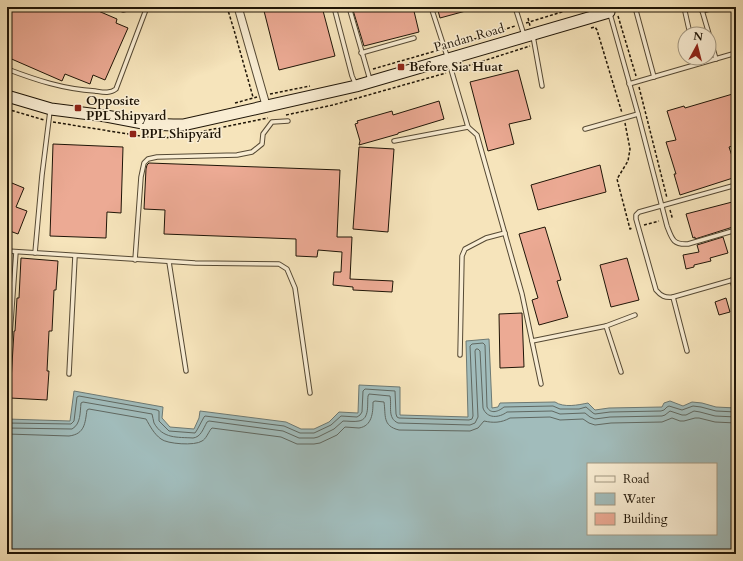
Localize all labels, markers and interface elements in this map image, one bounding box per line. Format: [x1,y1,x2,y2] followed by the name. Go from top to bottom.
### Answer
[432,19,506,57] street label: Pandan Road
[677,26,717,66] north arrow
[693,29,704,45] text: N
[409,58,503,76] place label: Before Sia Huat
[396,62,406,72] marker: Before Sia Huat
[86,92,167,125] place label: Opposite PPL Shipyard
[73,103,83,113] marker: Opposite PPL Shipyard
[141,125,222,143] place label: PPL Shipyard
[128,129,138,139] marker: PPL Shipyard
[587,463,717,535] legend
[623,471,650,487] text: Road
[622,491,656,507] text: Water
[623,511,668,527] text: Building

